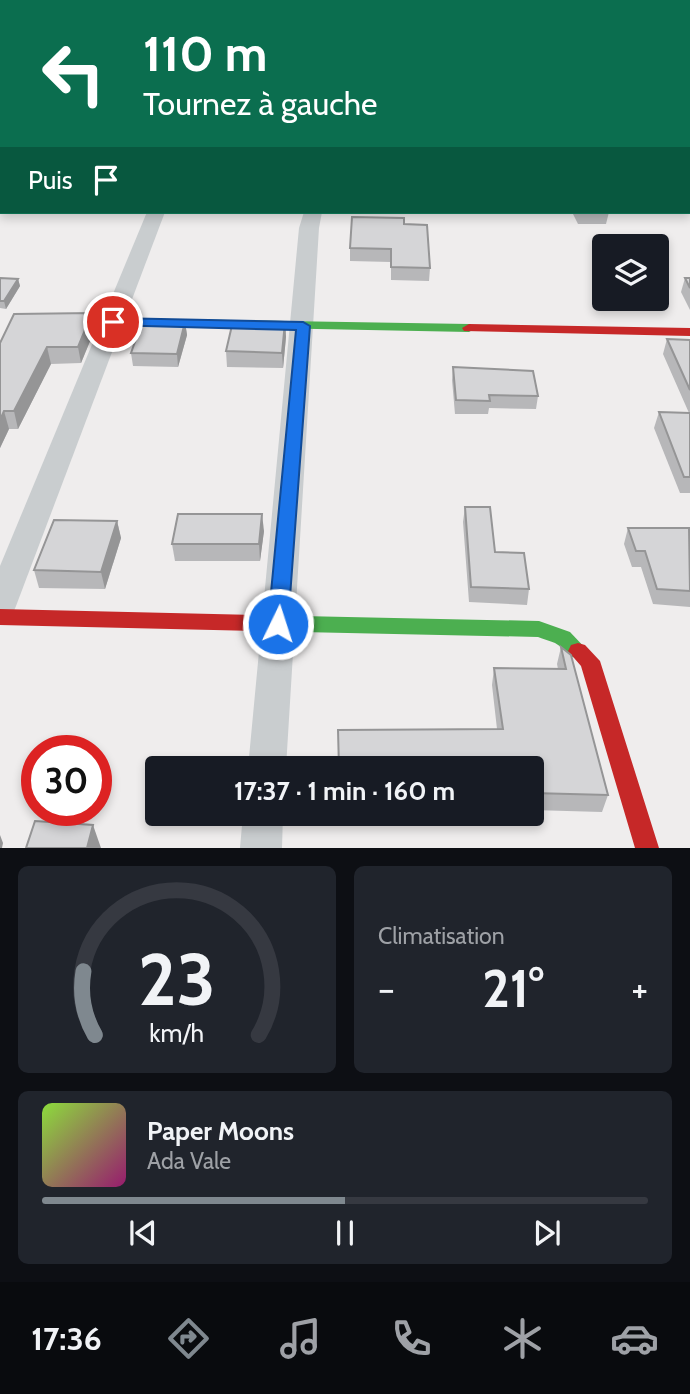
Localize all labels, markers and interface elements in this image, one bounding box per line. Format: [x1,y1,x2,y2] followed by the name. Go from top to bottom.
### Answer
[143,24,267,83] text: 110 m
[28,28,119,119] icon: left
[143,84,377,123] text: Tournez à gauche
[87,161,125,199] icon: arrive
[28,164,73,196] text: Puis
[592,234,669,311] map controls
[592,234,669,311] button: layers
[83,292,143,352] pin
[94,303,132,341] icon: arrive
[241,587,315,661] position arrow
[21,735,112,826] speed limit sign: 30
[234,775,455,807] text: 17:37 · 1 min · 160 m
[378,922,505,950] text: Climatisation
[138,936,216,1024] text: 23
[482,957,544,1020] text: 21°
[378,965,395,1012] text: −
[631,965,648,1012] text: +
[150,1018,204,1048] text: km/h
[147,1115,294,1147] text: Paper Moons
[147,1147,231,1175] text: Ada Vale
[124,1214,162,1252] icon: previous
[326,1214,364,1252] icon: pause
[528,1214,566,1252] icon: next
[164,1314,213,1363] icon: directions
[276,1314,325,1363] icon: music
[387,1314,436,1363] icon: phone
[498,1314,547,1363] icon: climate
[610,1314,659,1363] icon: car
[31,1319,102,1358] text: 17:36

